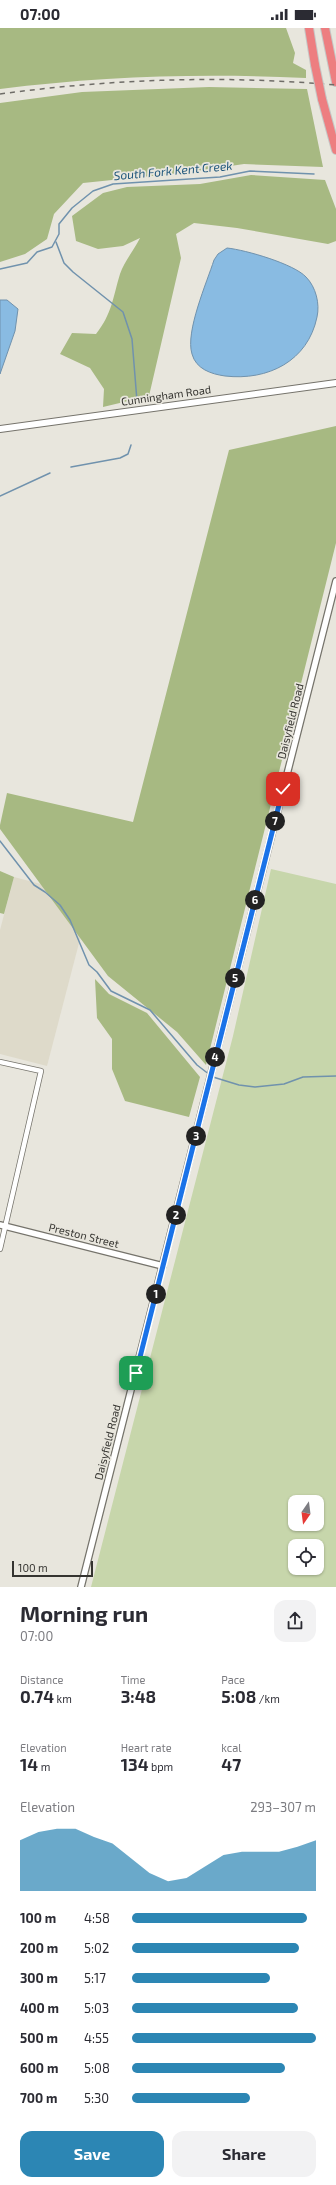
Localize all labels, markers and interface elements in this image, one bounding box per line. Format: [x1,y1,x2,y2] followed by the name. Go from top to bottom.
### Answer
[20,5,60,23] text: 07:00
[113,158,233,182] water label: South Fork Kent Creek
[120,382,212,408] street label: Cunningham Road
[274,682,306,760] street label: Daisyfield Road
[266,772,300,806] pin
[272,778,294,800] icon: check
[265,811,285,831] pin: 7
[272,814,278,827] text: 7
[245,890,265,910] pin: 6
[252,893,258,906] text: 6
[225,968,245,988] pin: 5
[232,971,238,984] text: 5
[205,1047,225,1067] pin: 4
[211,1050,219,1063] text: 4
[186,1126,206,1146] pin: 3
[193,1129,199,1142] text: 3
[166,1205,186,1225] pin: 2
[173,1208,179,1221] text: 2
[47,1220,121,1250] street label: Preston Street
[146,1284,166,1304] pin: 1
[154,1287,158,1300] text: 1
[119,1356,153,1390] pin
[125,1362,147,1384] icon: arrive
[91,1403,123,1481] street label: Daisyfield Road
[288,1495,324,1531] north arrow
[288,1495,324,1575] map controls
[288,1539,324,1575] button: locate
[12,1559,93,1578] scale bar
[18,1561,48,1574] text: 100 m
[20,1600,148,1626] text: Morning run
[274,1600,316,1642] button: share
[20,1628,53,1644] text: 07:00
[20,1673,63,1686] text: Distance
[121,1673,145,1686] text: Time
[221,1673,245,1686] text: Pace
[20,1686,54,1706] text: 0.74
[121,1686,156,1706] text: 3:48
[221,1686,256,1706] text: 5:08
[54,1692,72,1705] text: km
[256,1692,280,1705] text: /km
[20,1741,67,1754] text: Elevation
[121,1741,172,1754] text: Heart rate
[221,1741,241,1754] text: kcal
[20,1754,38,1774] text: 14
[121,1754,148,1774] text: 134
[221,1754,241,1774] text: 47
[38,1760,50,1773] text: m
[148,1760,173,1773] text: bpm
[20,1799,75,1815] text: Elevation
[250,1799,316,1815] text: 293–307 m
[20,1910,56,1926] text: 100 m
[84,1910,110,1926] text: 4:58
[20,1940,58,1956] text: 200 m
[84,1940,109,1956] text: 5:02
[20,1970,58,1986] text: 300 m
[84,1970,106,1986] text: 5:17
[20,2000,59,2016] text: 400 m
[84,2000,109,2016] text: 5:03
[20,2030,58,2046] text: 500 m
[84,2030,109,2046] text: 4:55
[20,2060,58,2076] text: 600 m
[84,2060,110,2076] text: 5:08
[20,2090,58,2106] text: 700 m
[84,2090,109,2106] text: 5:30
[20,2131,164,2177] button: Save
[172,2131,316,2177] button: Share

